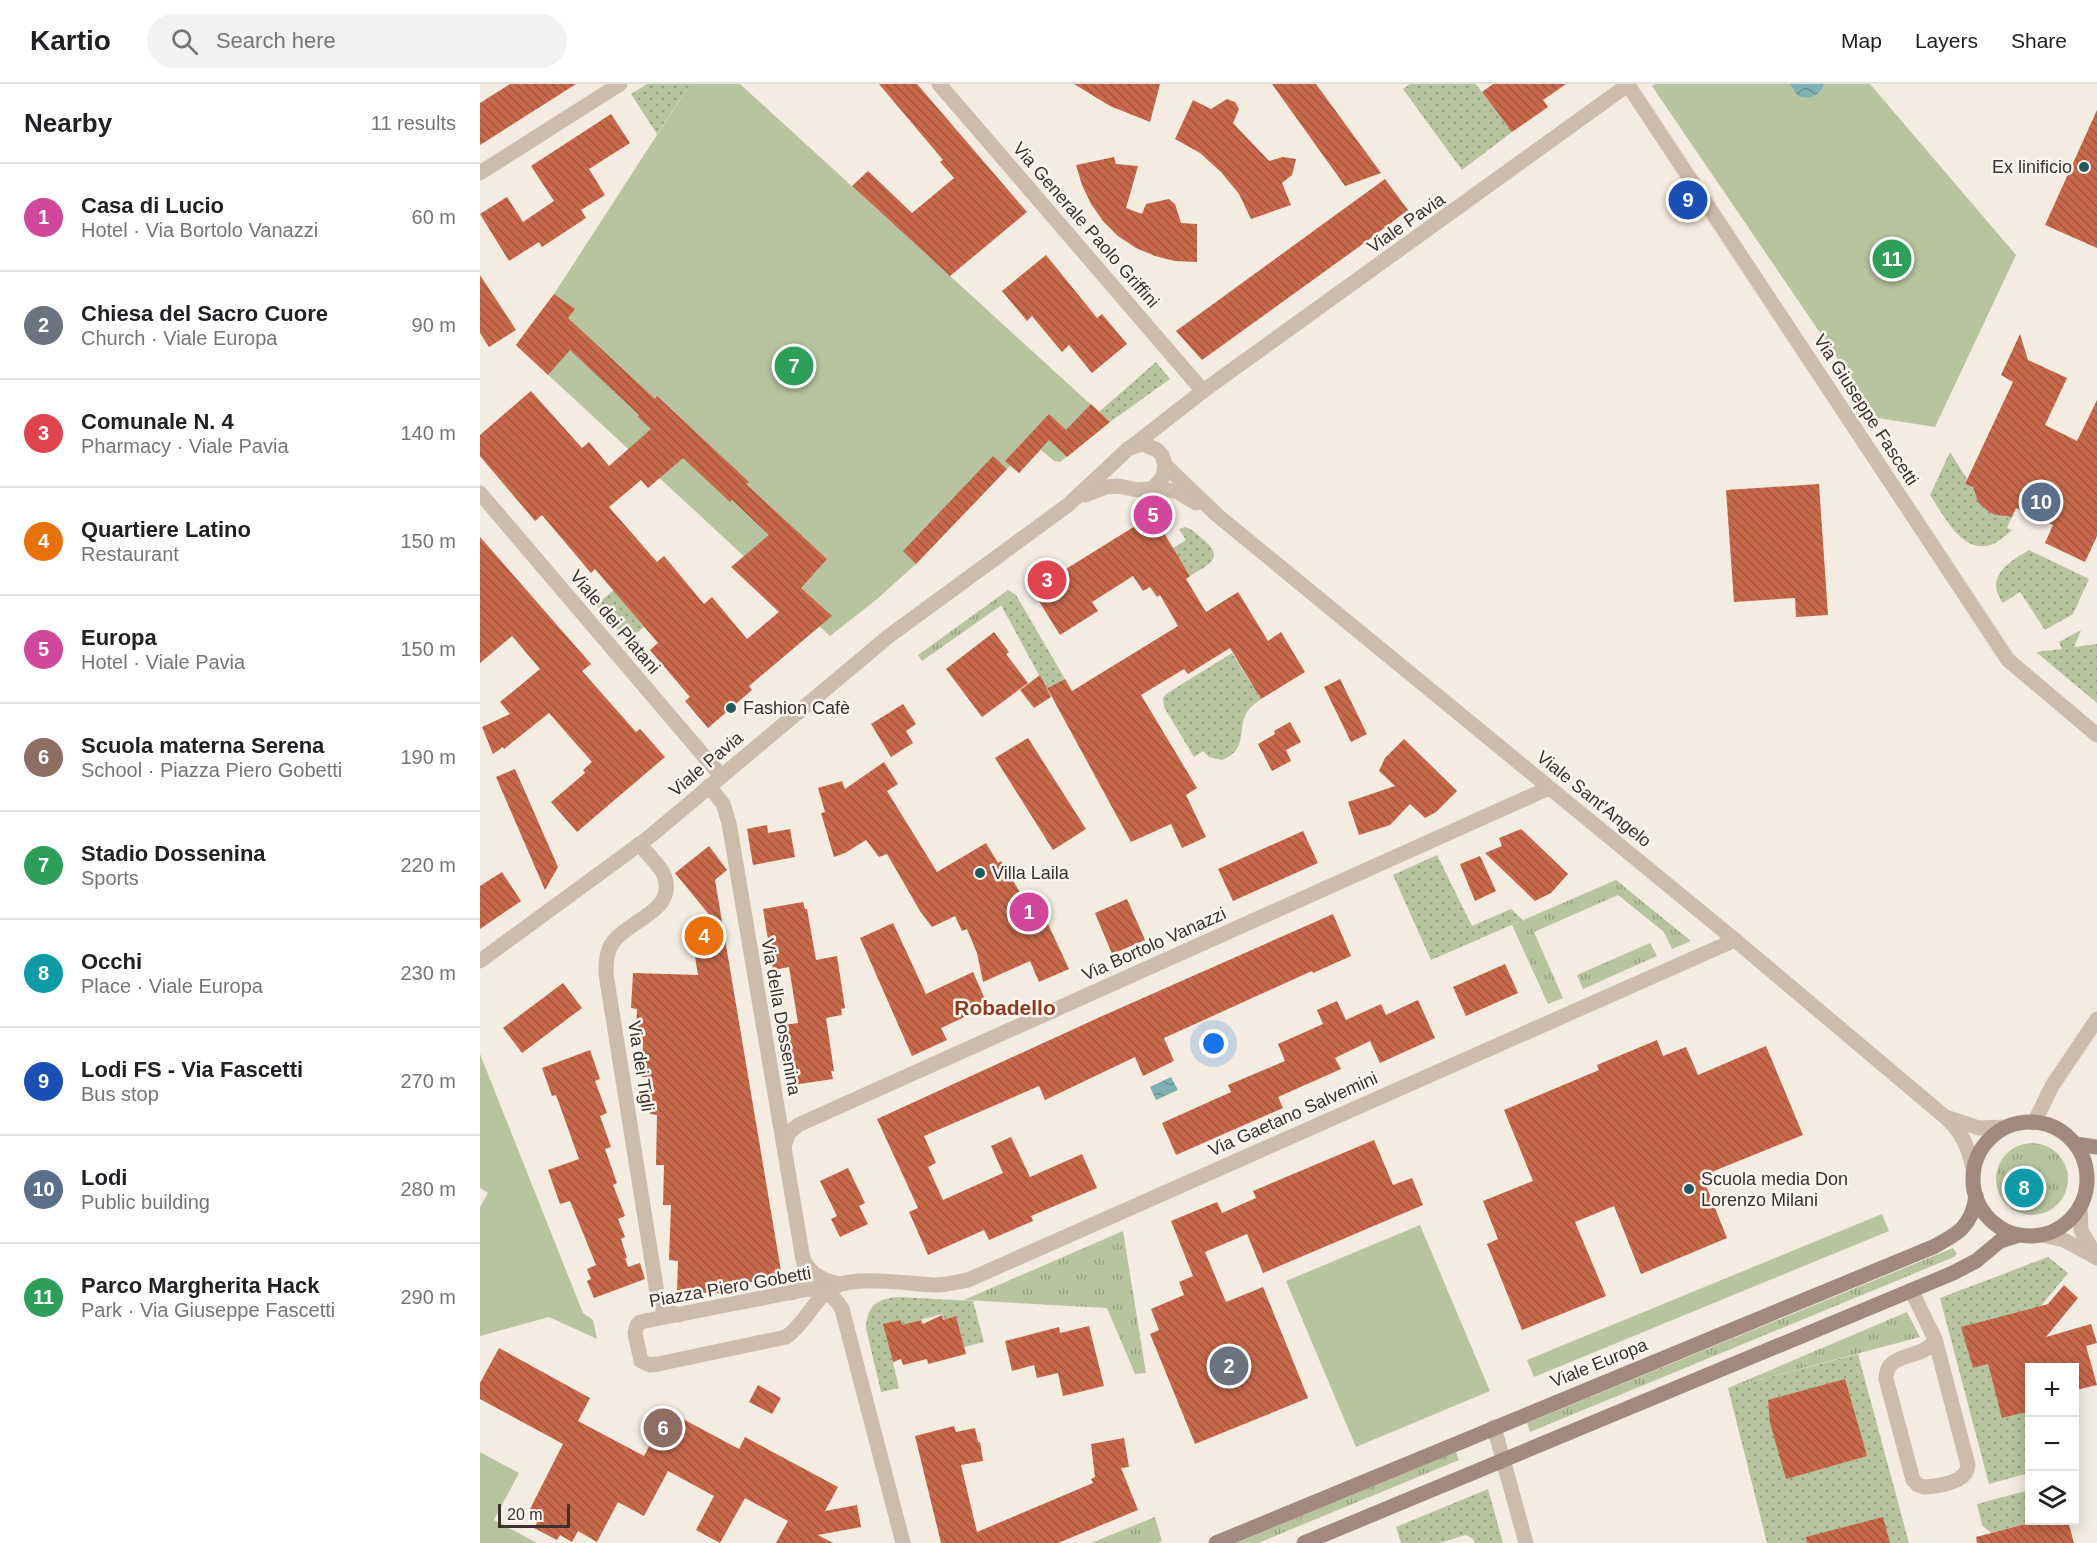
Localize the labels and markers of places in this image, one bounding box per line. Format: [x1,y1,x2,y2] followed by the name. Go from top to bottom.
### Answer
[1992,157,2072,177] place label: Ex linificio
[2077,160,2091,174] marker: Ex linificio
[1668,178,1708,222] pin: 9
[1872,236,1912,282] pin: 11
[774,344,814,388] pin: 7
[2022,480,2060,524] pin: 10
[1134,492,1172,538] pin: 5
[1028,558,1066,602] pin: 3
[743,698,850,718] place label: Fashion Cafè
[724,701,738,715] marker: Fashion Cafè
[992,863,1070,883] place label: Villa Laila
[973,866,987,880] marker: Villa Laila
[1010,890,1048,934] pin: 1
[684,914,724,958] pin: 4
[2004,1166,2044,1210] pin: 8
[1701,1169,1848,1210] place label: Scuola media Don Lorenzo Milani
[1682,1182,1696,1196] marker: Scuola media Don Lorenzo Milani
[1210,1344,1248,1388] pin: 2
[644,1406,682,1450] pin: 6

